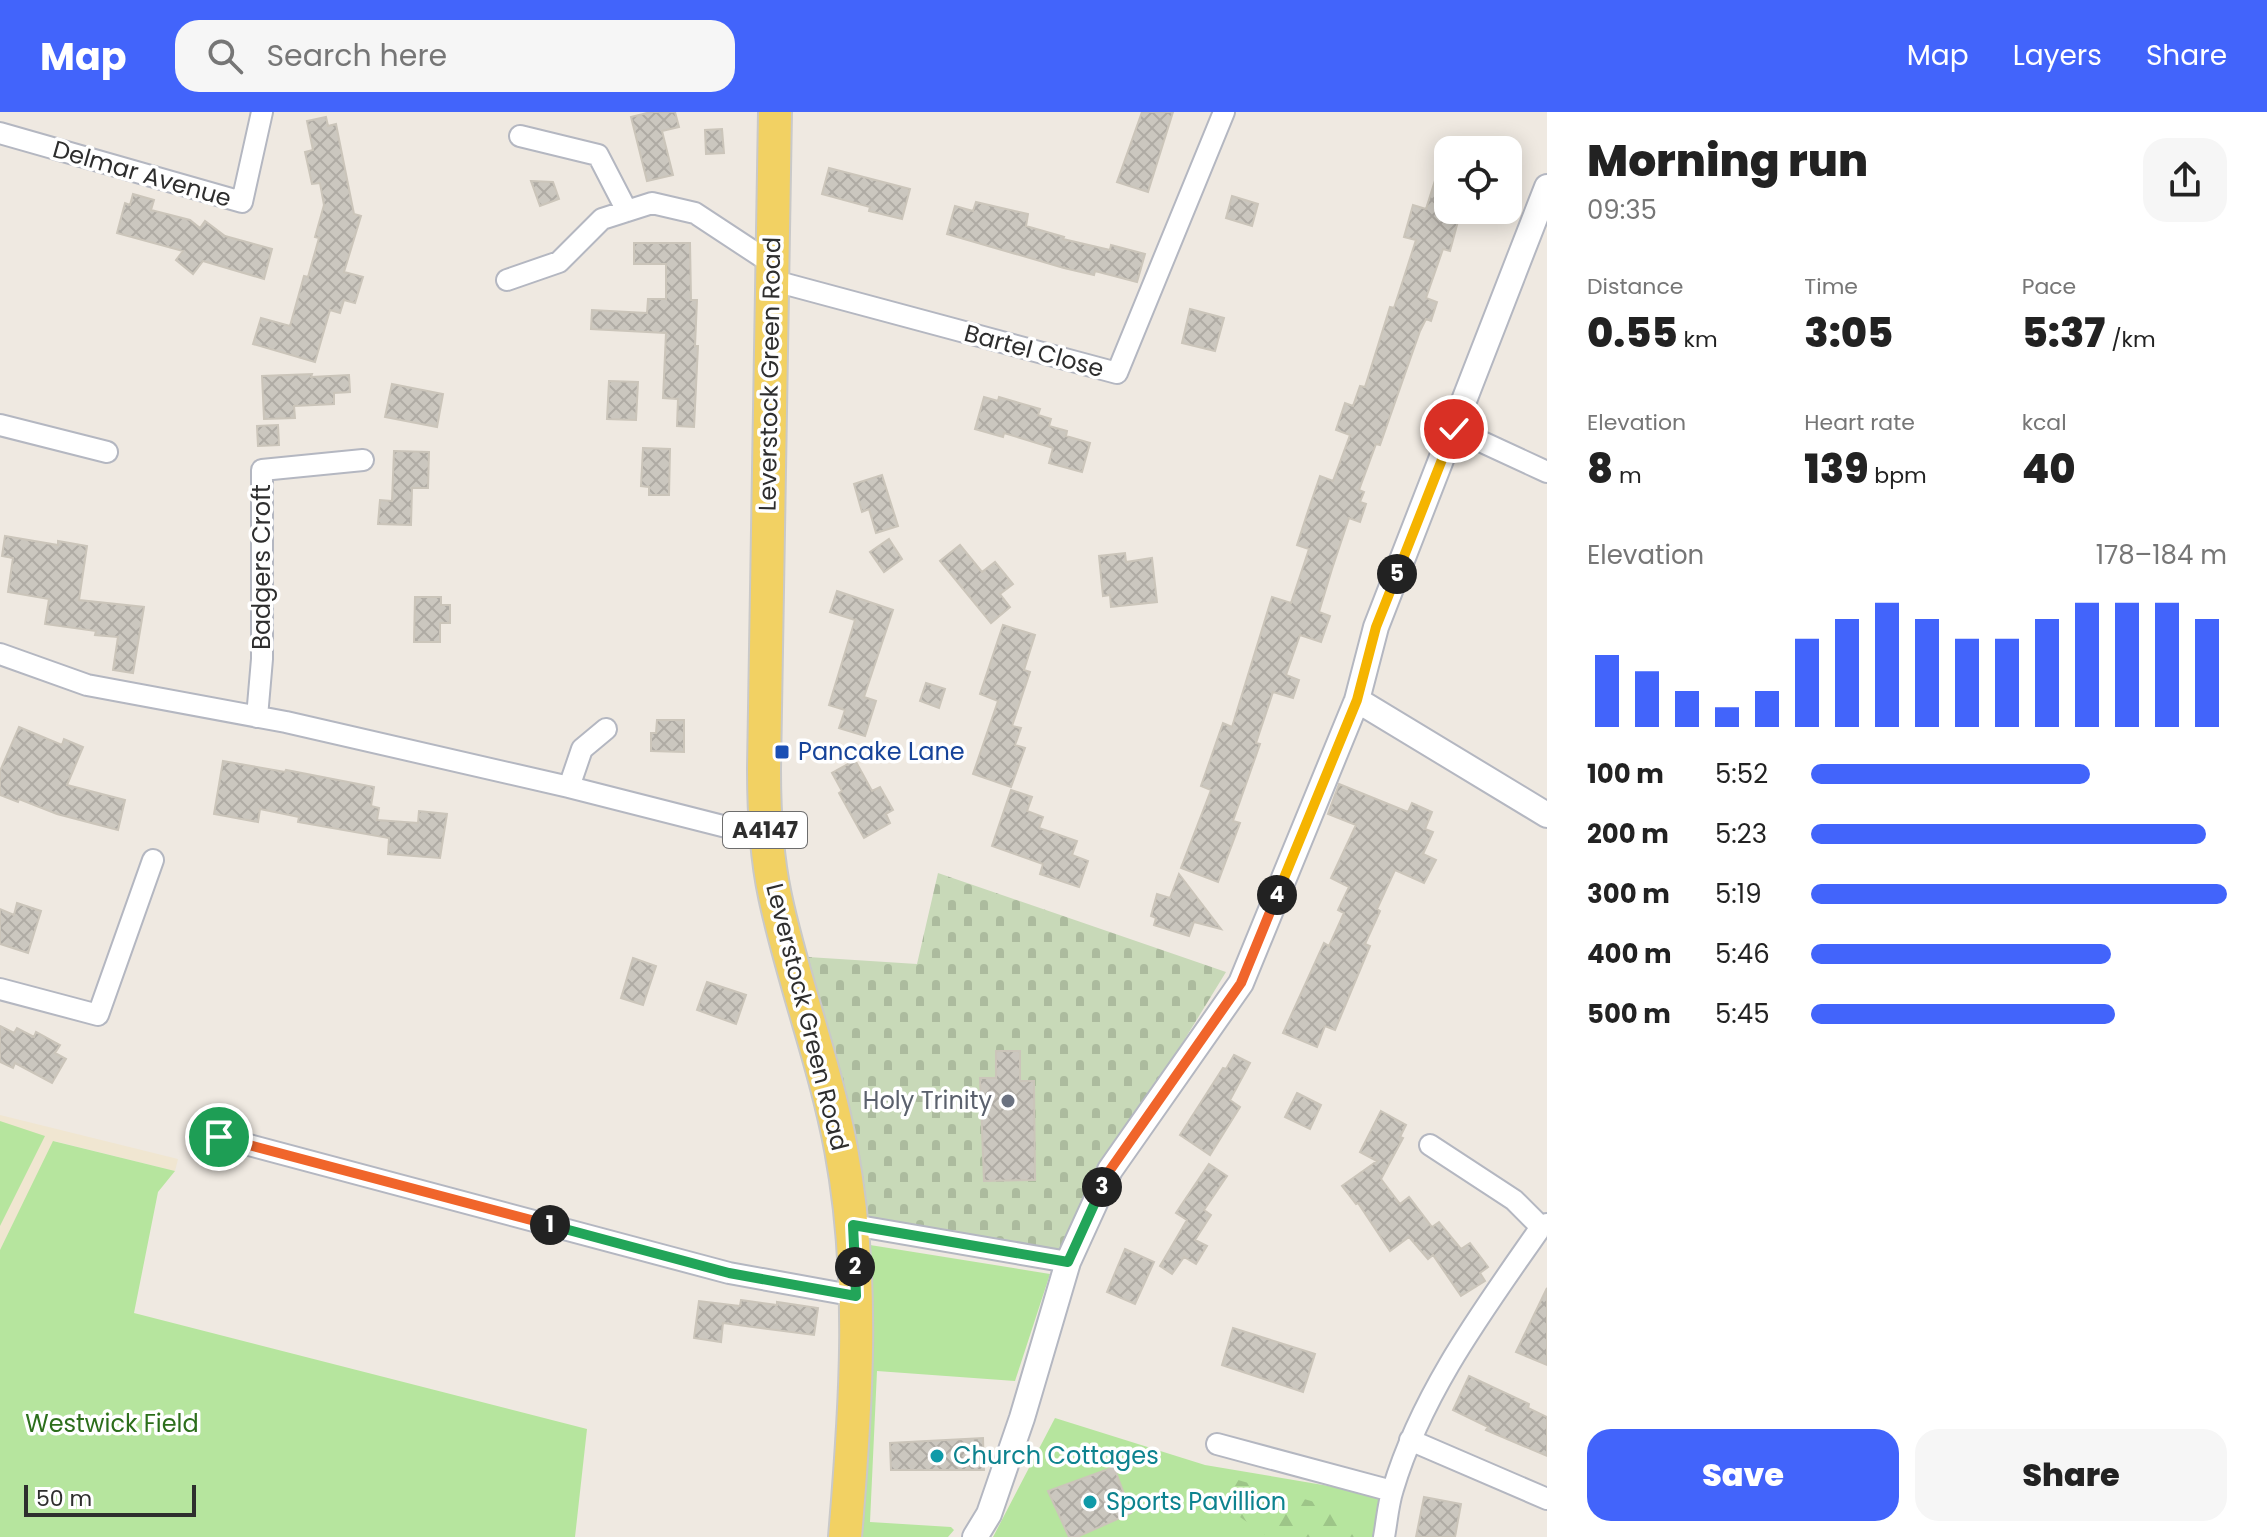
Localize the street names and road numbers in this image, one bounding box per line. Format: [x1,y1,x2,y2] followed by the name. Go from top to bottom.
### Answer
[49,132,235,215] street label: Delmar Avenue
[751,237,788,511] street label: Leverstock Green Road
[961,316,1107,385] street label: Bartel Close
[245,484,278,650] street label: Badgers Croft
[723,812,807,848] road number: A4147
[758,880,857,1154] street label: Leverstock Green Road

